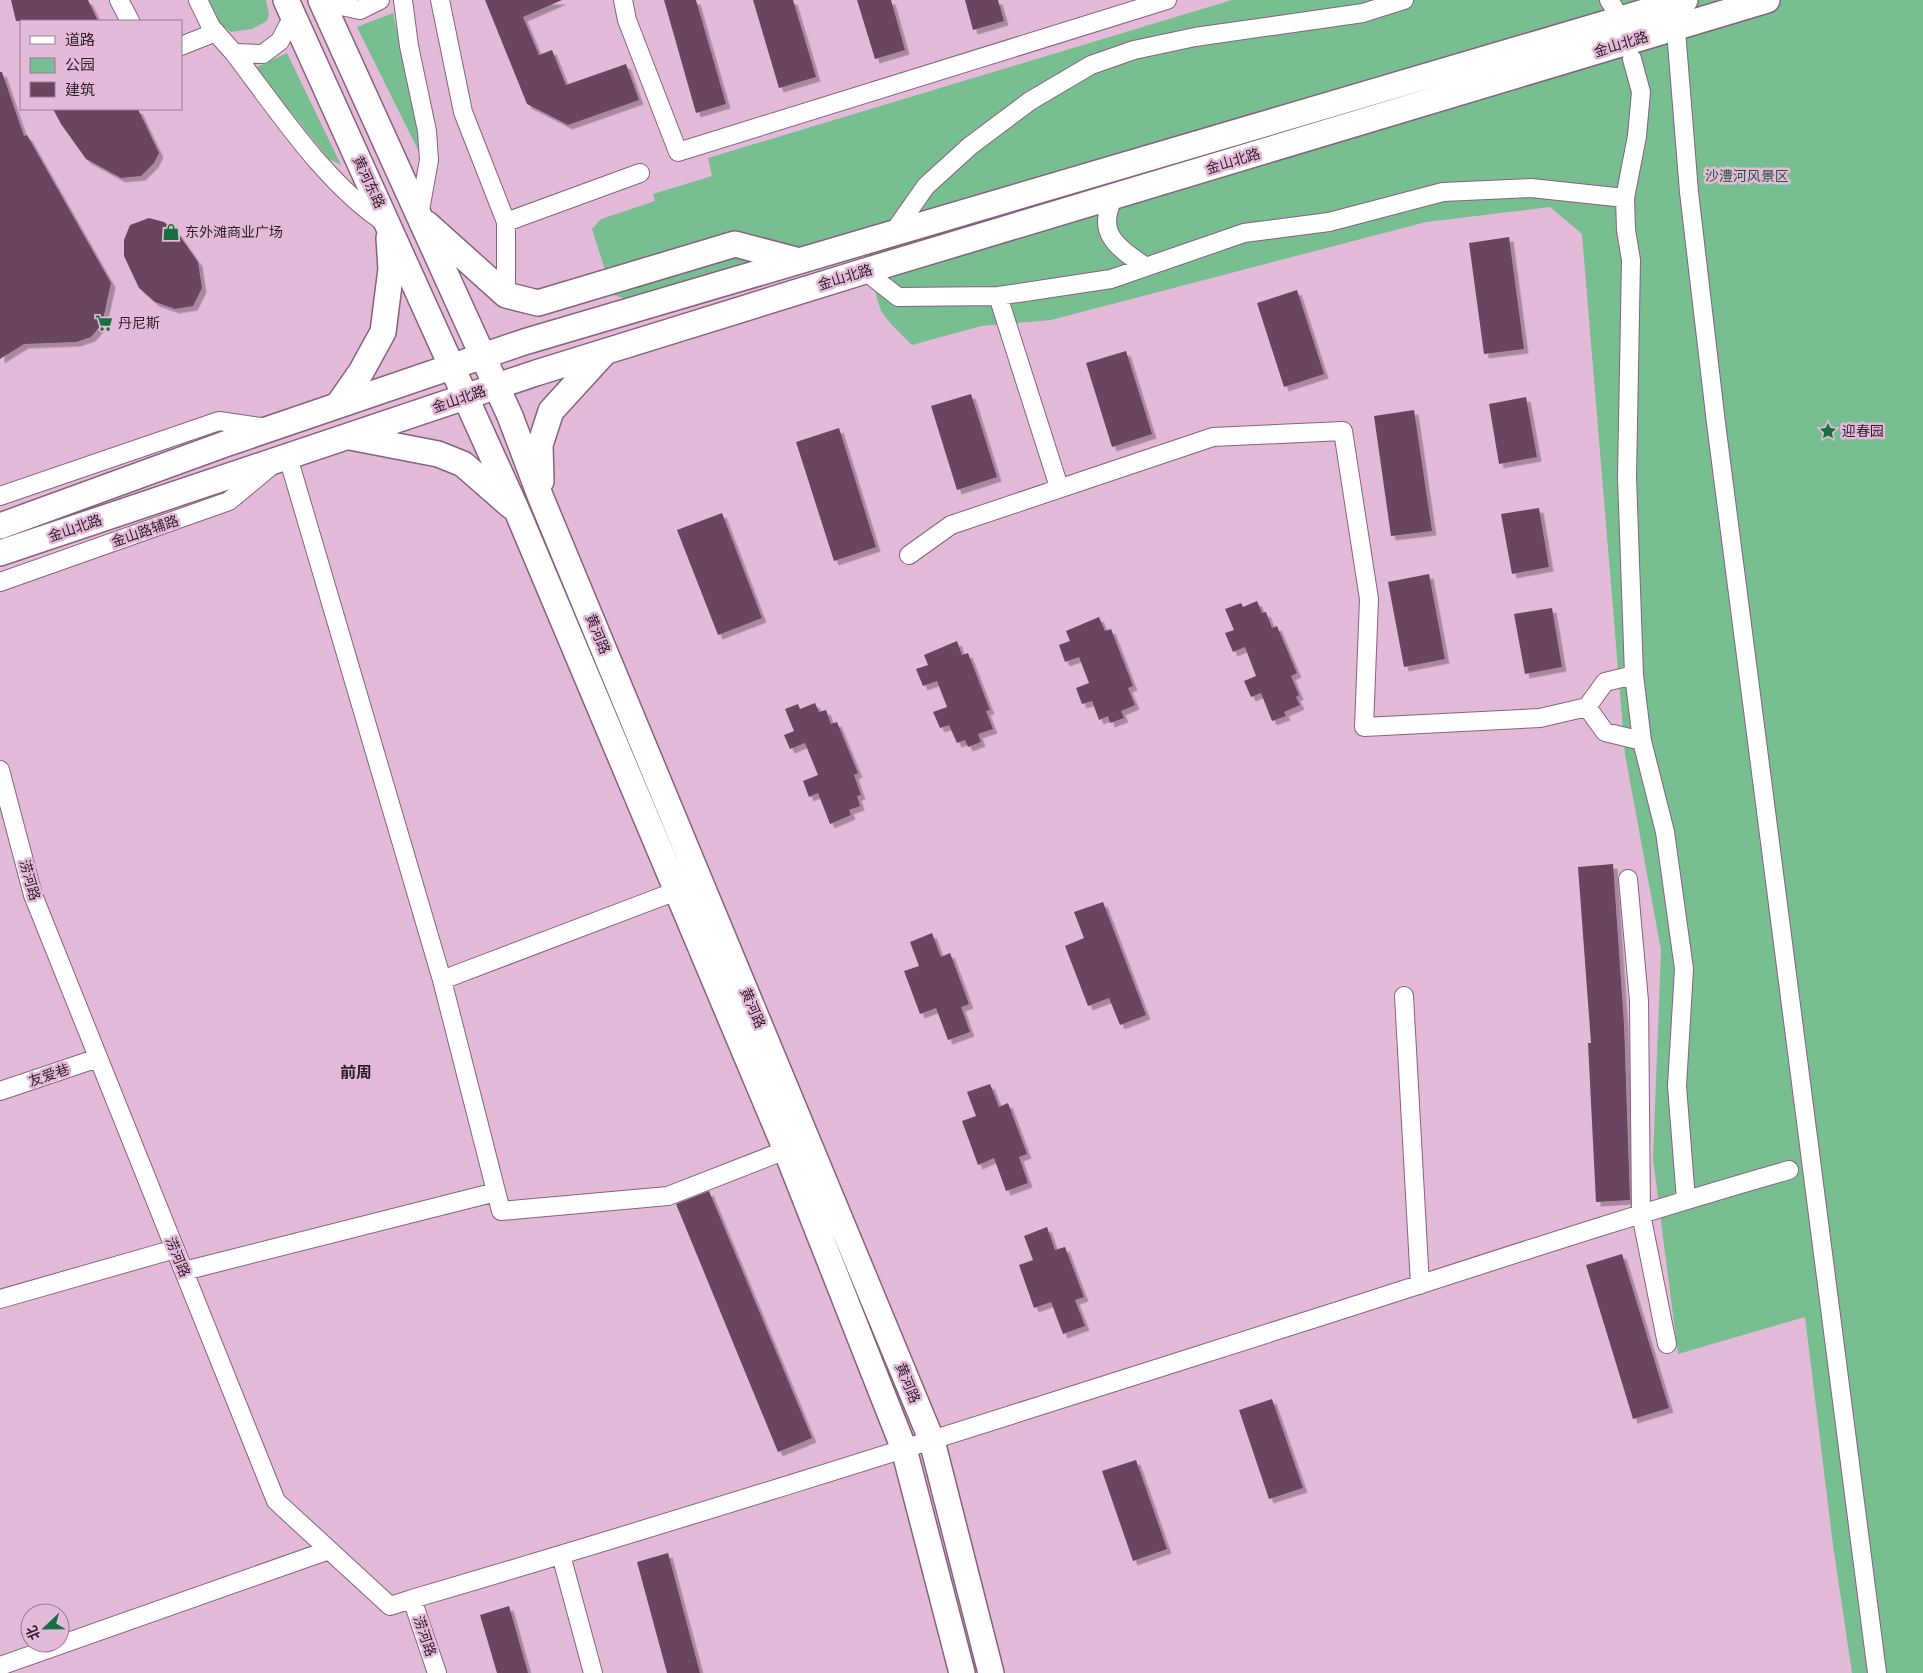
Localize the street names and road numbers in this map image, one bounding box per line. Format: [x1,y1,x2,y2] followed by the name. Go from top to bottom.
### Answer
[1592,28,1650,60] street label: 金山北路
[1204,145,1262,177] street label: 金山北路
[350,153,388,211] street label: 黄河东路
[816,261,874,293] street label: 金山北路
[430,382,488,416] street label: 金山北路
[46,511,104,545] street label: 金山北路
[109,512,181,550] street label: 金山路辅路
[583,612,613,656] street label: 黄河路
[17,858,43,902] street label: 涝河路
[737,986,769,1030] street label: 黄河路
[27,1061,71,1089] street label: 友爱巷
[163,1235,193,1279] street label: 涝河路
[893,1361,923,1405] street label: 黄河路
[411,1614,439,1658] street label: 涝河路

